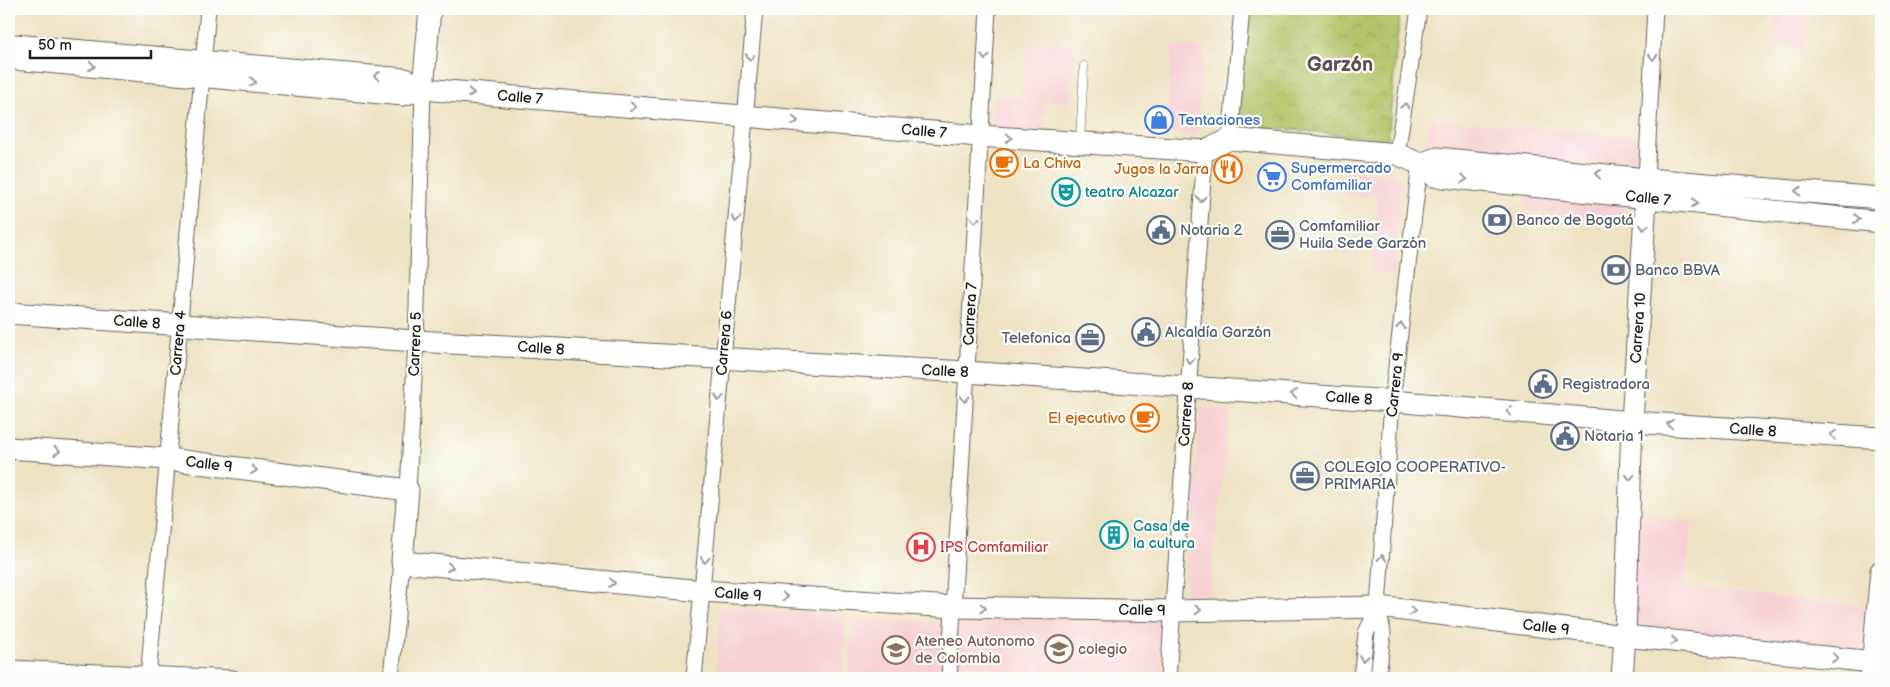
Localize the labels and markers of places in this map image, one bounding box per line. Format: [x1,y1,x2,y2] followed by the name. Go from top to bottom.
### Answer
[1144,105,1174,135] shop icon: Tentaciones
[1178,111,1261,130] place label: Tentaciones
[989,148,1019,178] cafe icon: La Chiva
[1023,154,1081,173] place label: La Chiva
[1213,154,1243,184] restaurant icon: Jugos la Jarra
[1291,159,1391,195] place label: Supermercado Comfamiliar
[1114,160,1209,179] place label: Jugos la Jarra
[1257,162,1287,192] supermarket icon: Supermercado Comfamiliar
[1051,177,1081,207] theatre icon: teatro Alcazar
[1085,183,1179,202] place label: teatro Alcazar
[1482,205,1512,235] bank icon: Banco de Bogotá
[1516,211,1634,230] place label: Banco de Bogotá
[1146,215,1176,245] public building icon: Notaria 2
[1299,217,1426,253] place label: Comfamiliar Huila Sede Garzón
[1265,220,1295,250] office icon: Comfamiliar Huila Sede Garzón
[1180,221,1243,240] place label: Notaria 2
[1601,255,1631,285] bank icon: Banco BBVA
[1635,261,1721,280] place label: Banco BBVA
[1131,317,1161,347] public building icon: Alcaldía Garzón
[1075,323,1105,353] office icon: Telefonica
[1165,323,1271,342] place label: Alcaldía Garzón
[1002,329,1071,348] place label: Telefonica
[1528,369,1558,399] public building icon: Registradora
[1562,375,1650,394] place label: Registradora
[1130,403,1160,433] cafe icon: El ejecutivo
[1048,409,1126,428] place label: El ejecutivo
[1550,421,1580,451] public building icon: Notaria 1
[1584,427,1644,446] place label: Notaria 1
[1324,458,1506,494] place label: COLEGIO COOPERATIVO- PRIMARIA
[1290,461,1320,491] office icon: COLEGIO COOPERATIVO- PRIMARIA
[1133,517,1195,553] place label: Casa de la cultura
[1099,520,1129,550] building icon: Casa de la cultura
[906,532,936,562] hospital icon: IPS Comfamiliar
[940,538,1049,557] place label: IPS Comfamiliar
[915,632,1035,668] place label: Ateneo Autonomo de Colombia
[1044,634,1074,664] school or university icon: colegio
[881,635,911,665] school or university icon: Ateneo Autonomo de Colombia
[1078,640,1127,659] place label: colegio

